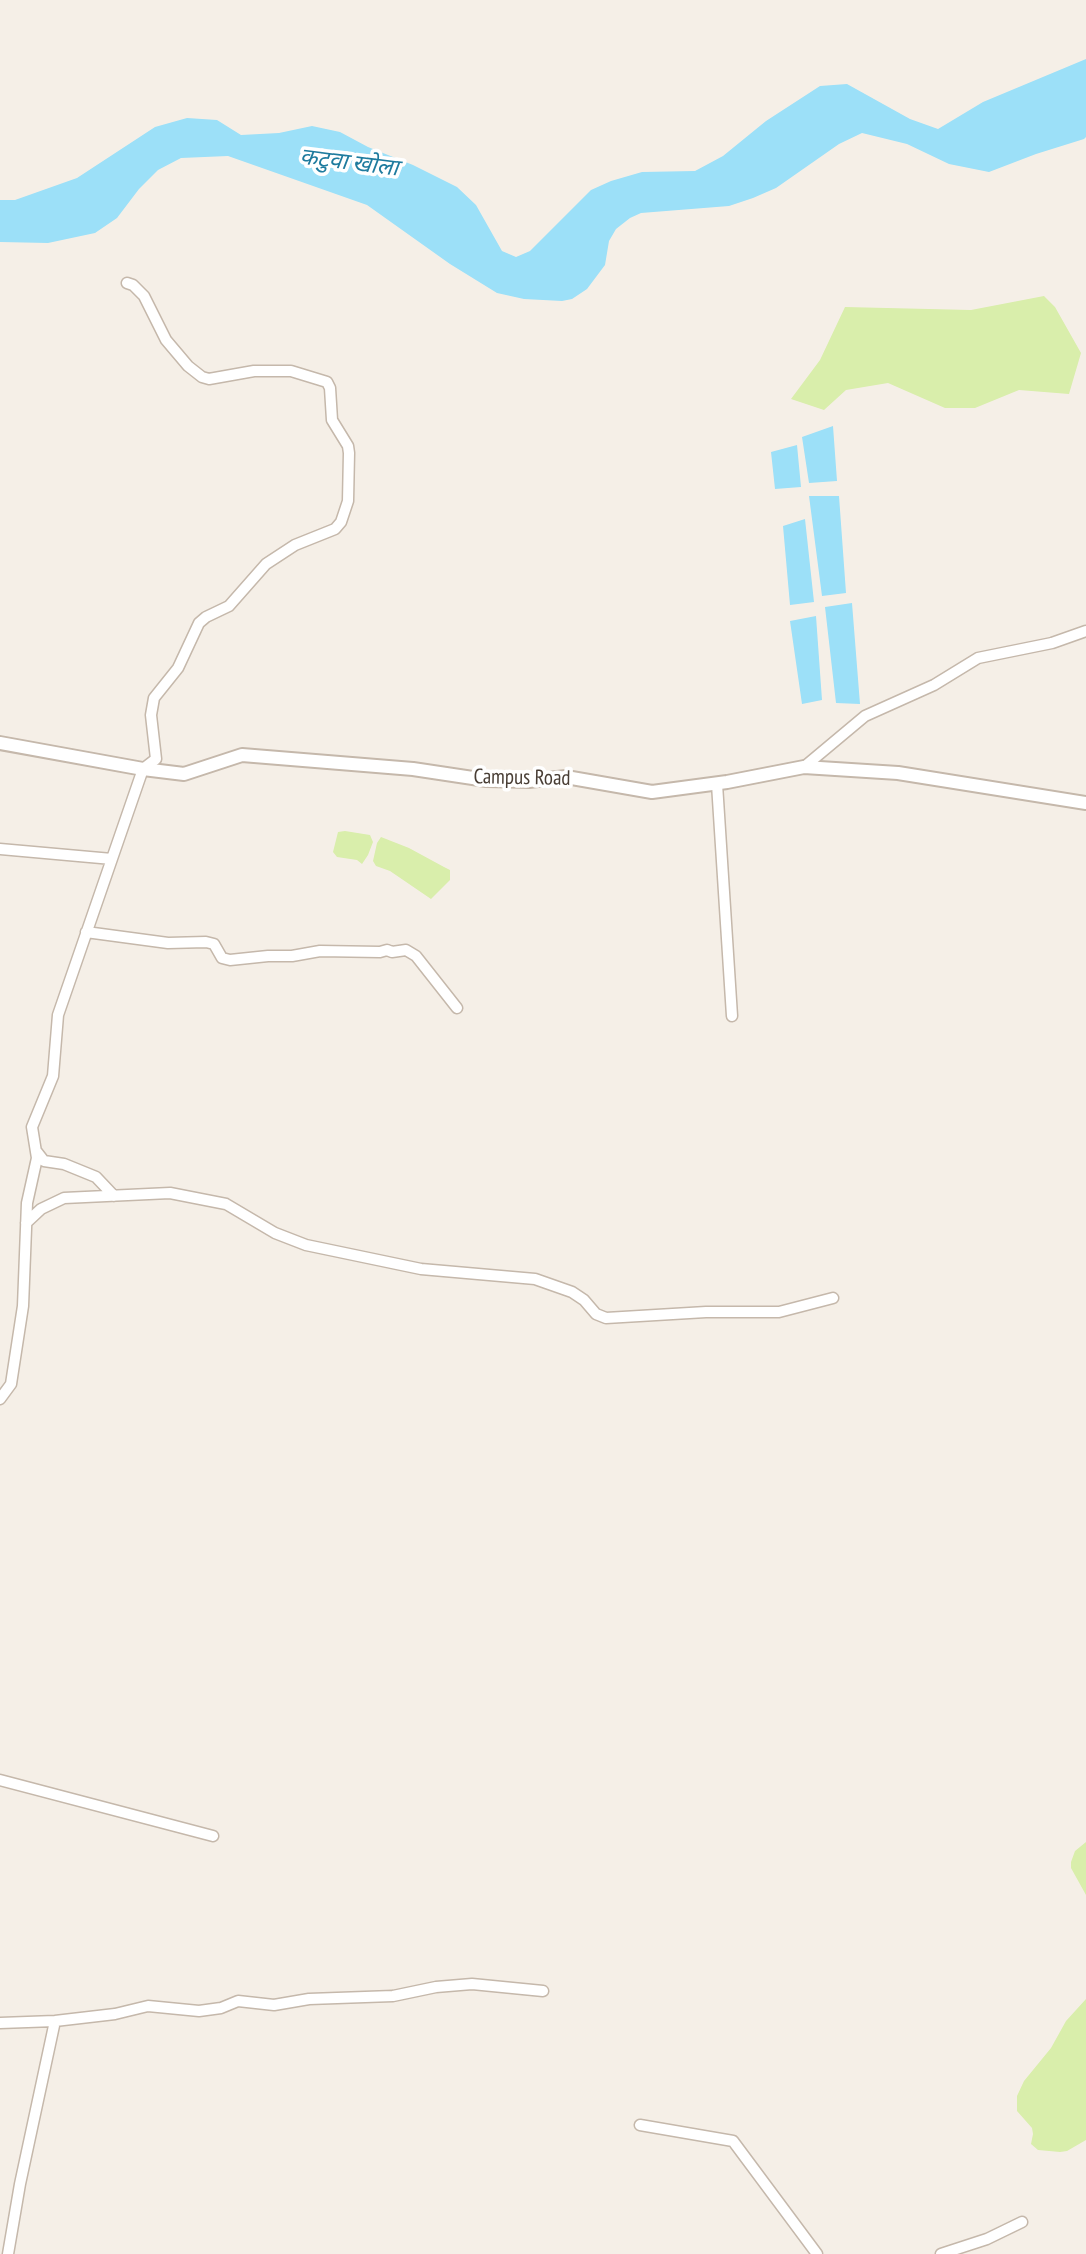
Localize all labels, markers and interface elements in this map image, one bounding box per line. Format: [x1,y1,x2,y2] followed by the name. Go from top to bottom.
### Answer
[298,143,400,183] water label: कटुवा खोला
[473,765,571,791] street label: Campus Road

